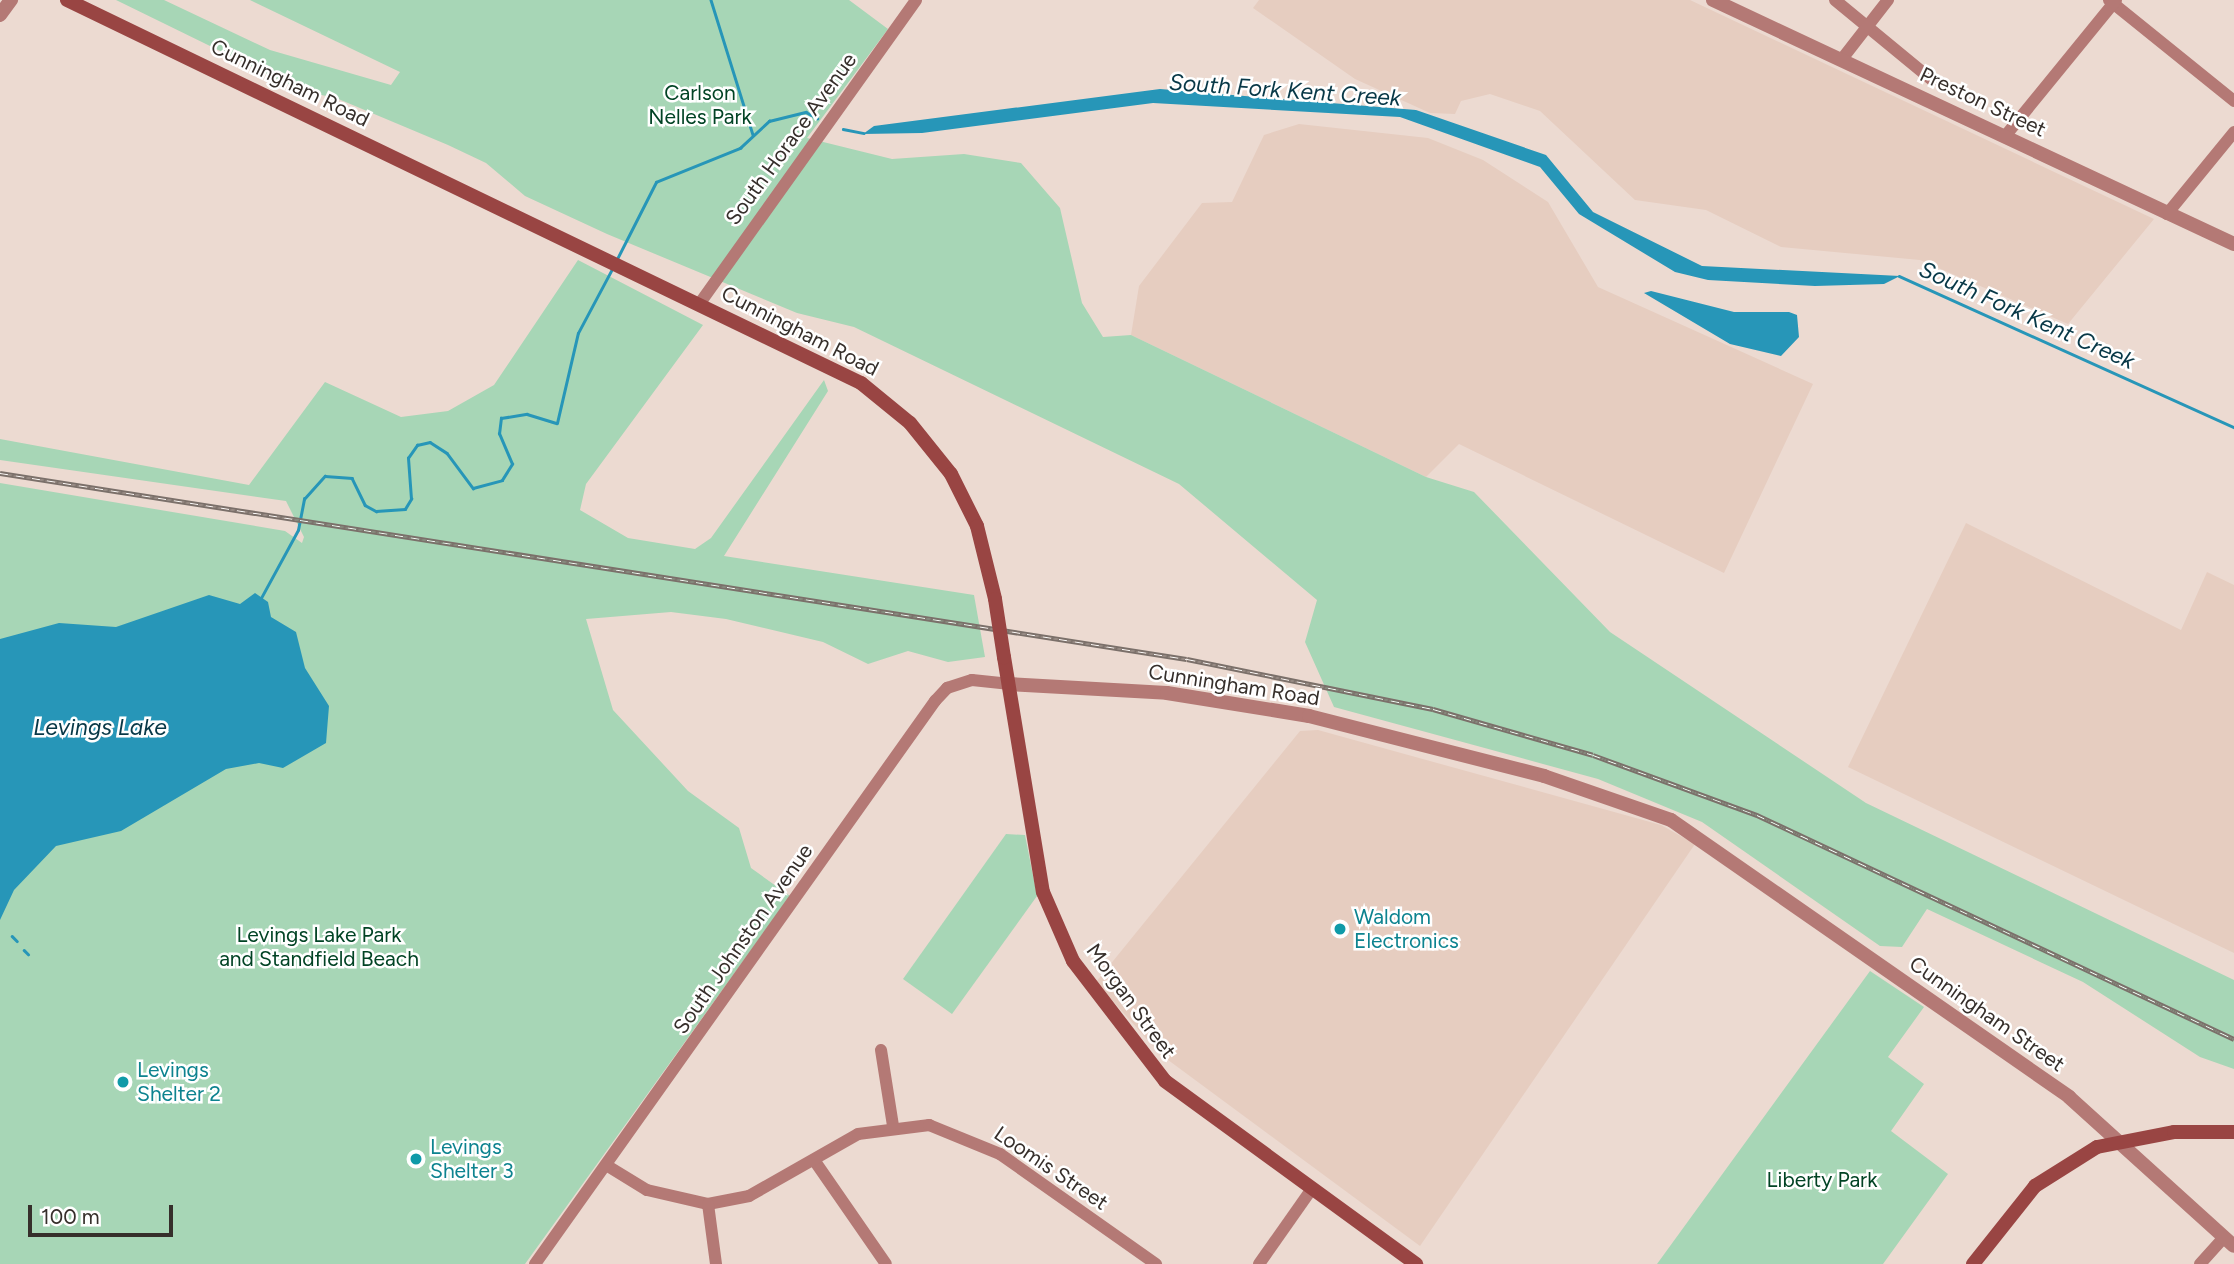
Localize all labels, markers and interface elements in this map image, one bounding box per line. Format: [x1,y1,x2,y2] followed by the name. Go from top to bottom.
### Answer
[207,34,373,132] street label: Cunningham Road
[720,48,862,230] street label: South Horace Avenue
[1916,62,2050,142] street label: Preston Street
[1168,68,1402,112] water label: South Fork Kent Creek
[648,80,752,130] park label: Carlson Nelles Park
[1915,255,2139,375] water label: South Fork Kent Creek
[717,280,883,382] street label: Cunningham Road
[1147,659,1321,711] street label: Cunningham Road
[33,713,167,741] water label: Levings Lake
[668,839,818,1039] street label: South Johnston Avenue
[1354,904,1459,954] place label: Waldom Electronics
[1332,921,1348,937] marker: Waldom Electronics
[219,922,419,972] park label: Levings Lake Park and Standfield Beach
[1081,939,1181,1063] street label: Morgan Street
[1905,951,2069,1077] street label: Cunningham Street
[137,1057,221,1107] place label: Levings Shelter 2
[115,1074,131,1090] marker: Levings Shelter 2
[989,1121,1113,1215] street label: Loomis Street
[430,1134,514,1184] place label: Levings Shelter 3
[408,1151,424,1167] marker: Levings Shelter 3
[1767,1167,1877,1193] park label: Liberty Park
[32,1190,177,1234] scale bar
[41,1204,100,1229] text: 100 m

